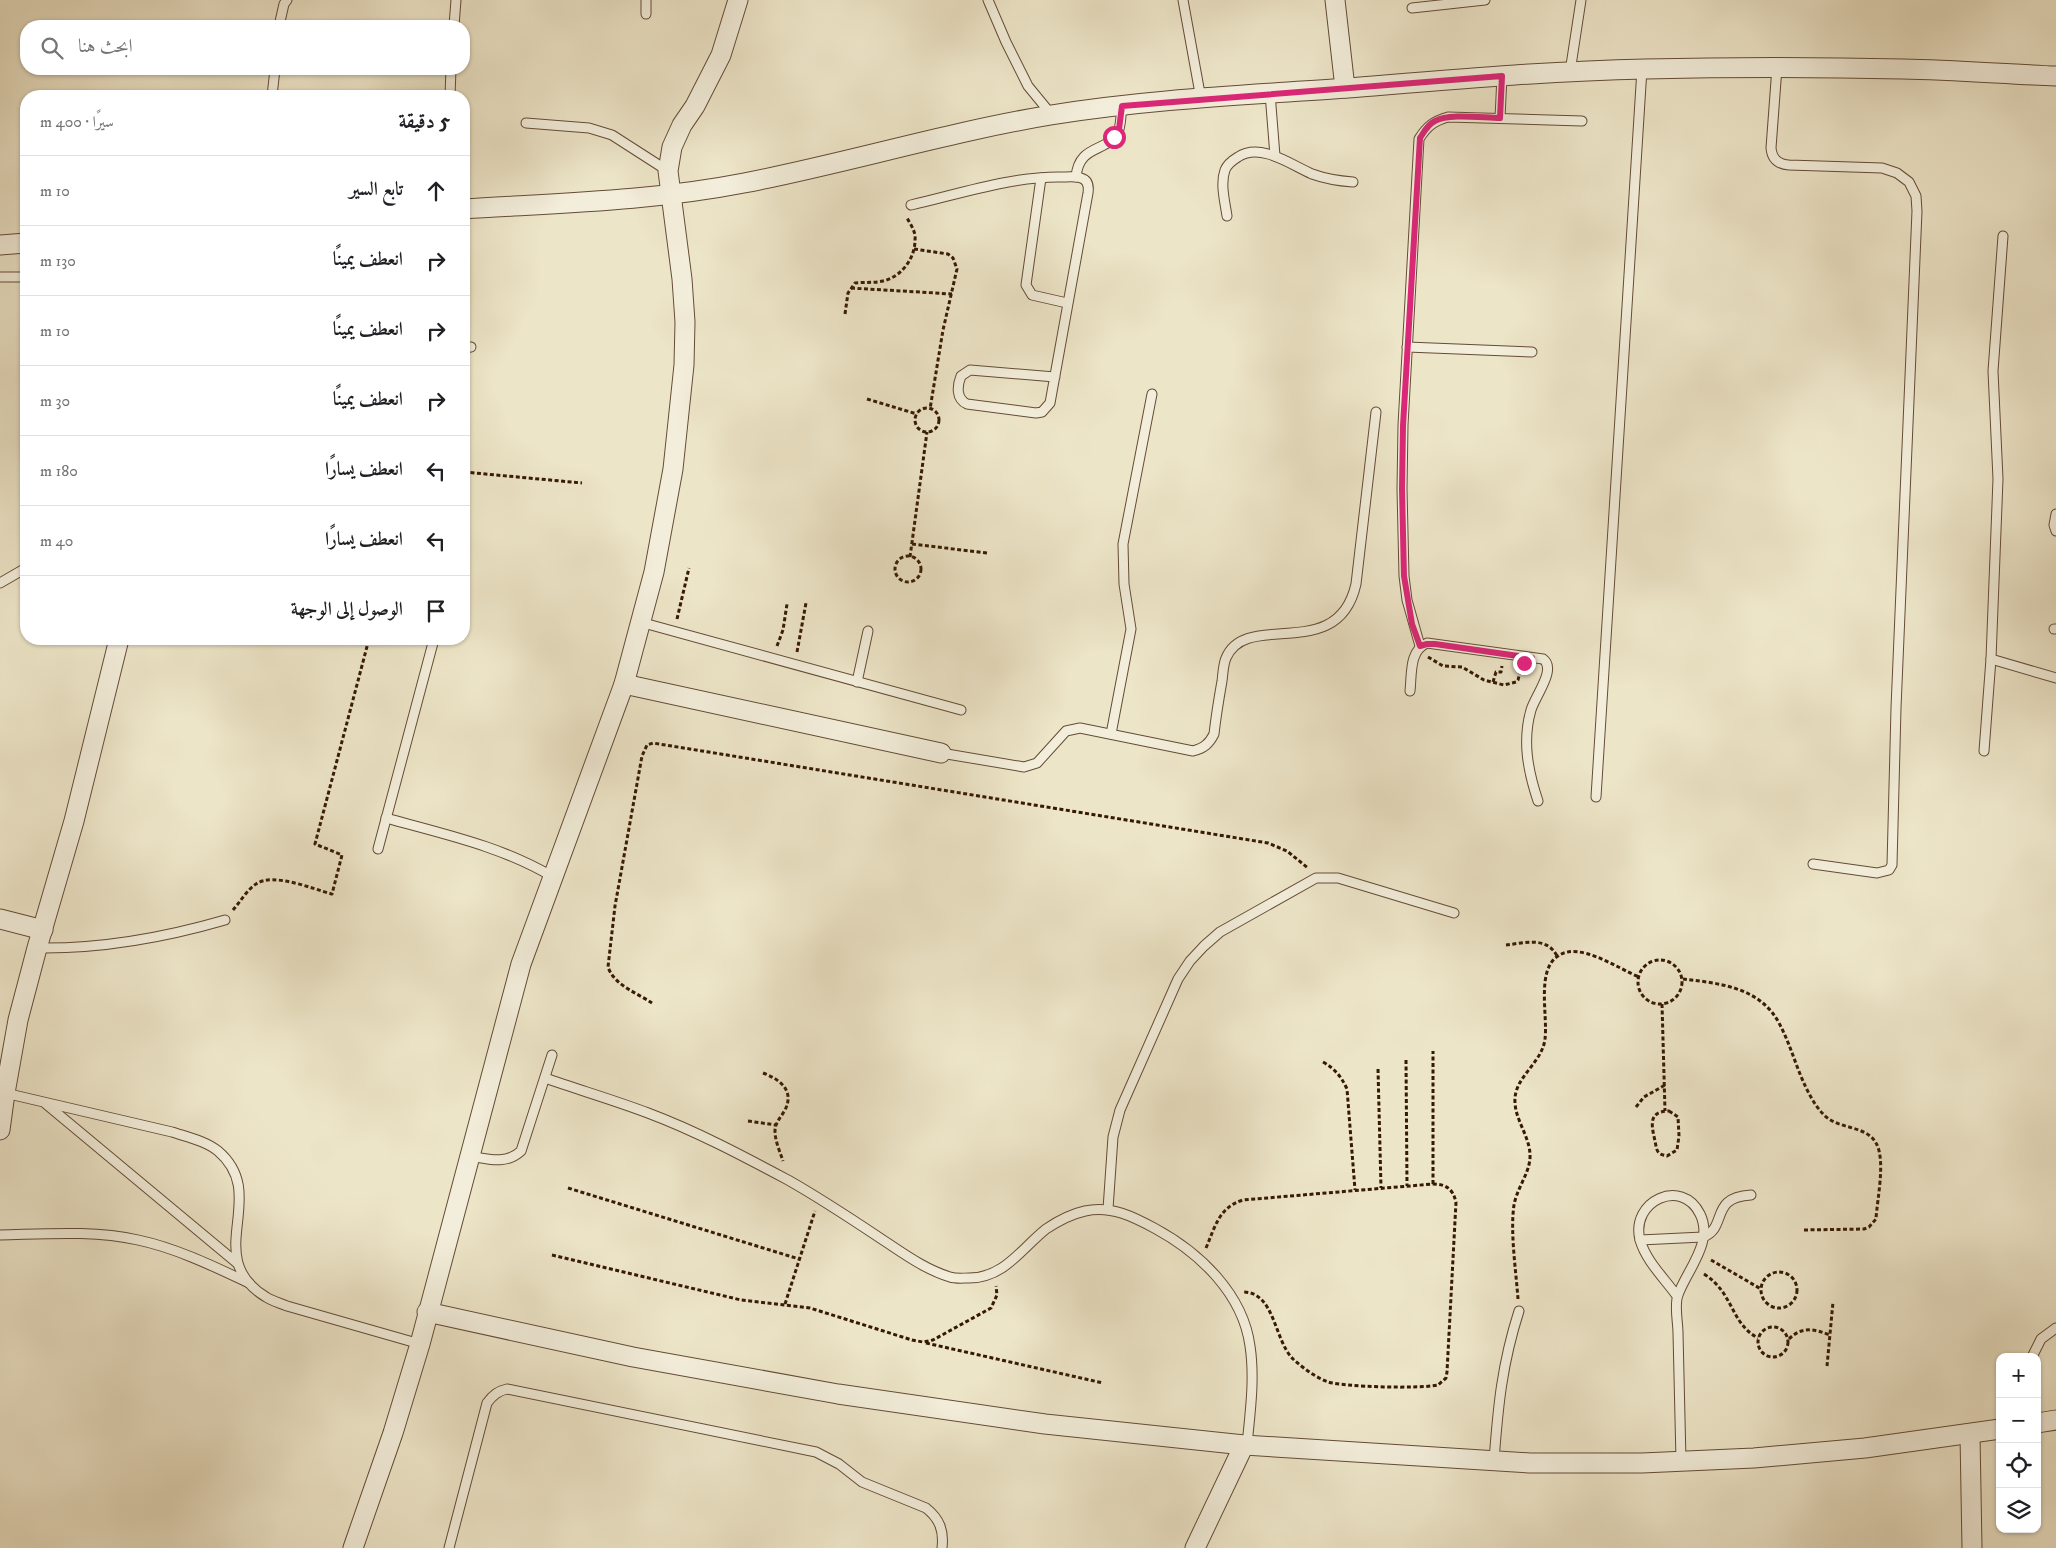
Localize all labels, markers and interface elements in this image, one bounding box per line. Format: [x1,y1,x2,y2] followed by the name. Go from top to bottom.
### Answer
[20,20,470,75] search box
[38,34,66,62] icon: search
[78,35,133,58] text: ابحث هنا
[398,109,450,135] text: 5 دقيقة
[40,112,114,132] text: سيرًا · 400 m
[1103,126,1126,149] route start
[422,177,450,205] icon: ahead
[349,178,403,201] text: تابع السير
[40,181,70,201] text: 10 m
[422,247,450,275] icon: right
[333,248,403,271] text: انعطف يمينًا
[40,251,76,271] text: 130 m
[422,317,450,345] icon: right
[333,318,403,341] text: انعطف يمينًا
[40,321,70,341] text: 10 m
[422,387,450,415] icon: right
[333,388,403,411] text: انعطف يمينًا
[40,391,70,411] text: 30 m
[422,457,450,485] icon: left
[325,458,403,481] text: انعطف يسارًا
[40,461,78,481] text: 180 m
[422,527,450,555] icon: left
[325,528,403,551] text: انعطف يسارًا
[40,531,73,551] text: 40 m
[422,597,450,625] icon: arrive
[291,598,403,621] text: الوصول إلى الوجهة
[1513,652,1536,675] route end
[1996,1353,2041,1533] map controls
[1996,1353,2041,1398] button: +
[1996,1398,2041,1443] button: −
[1996,1443,2041,1488] button: locate
[1996,1488,2041,1533] button: layers

